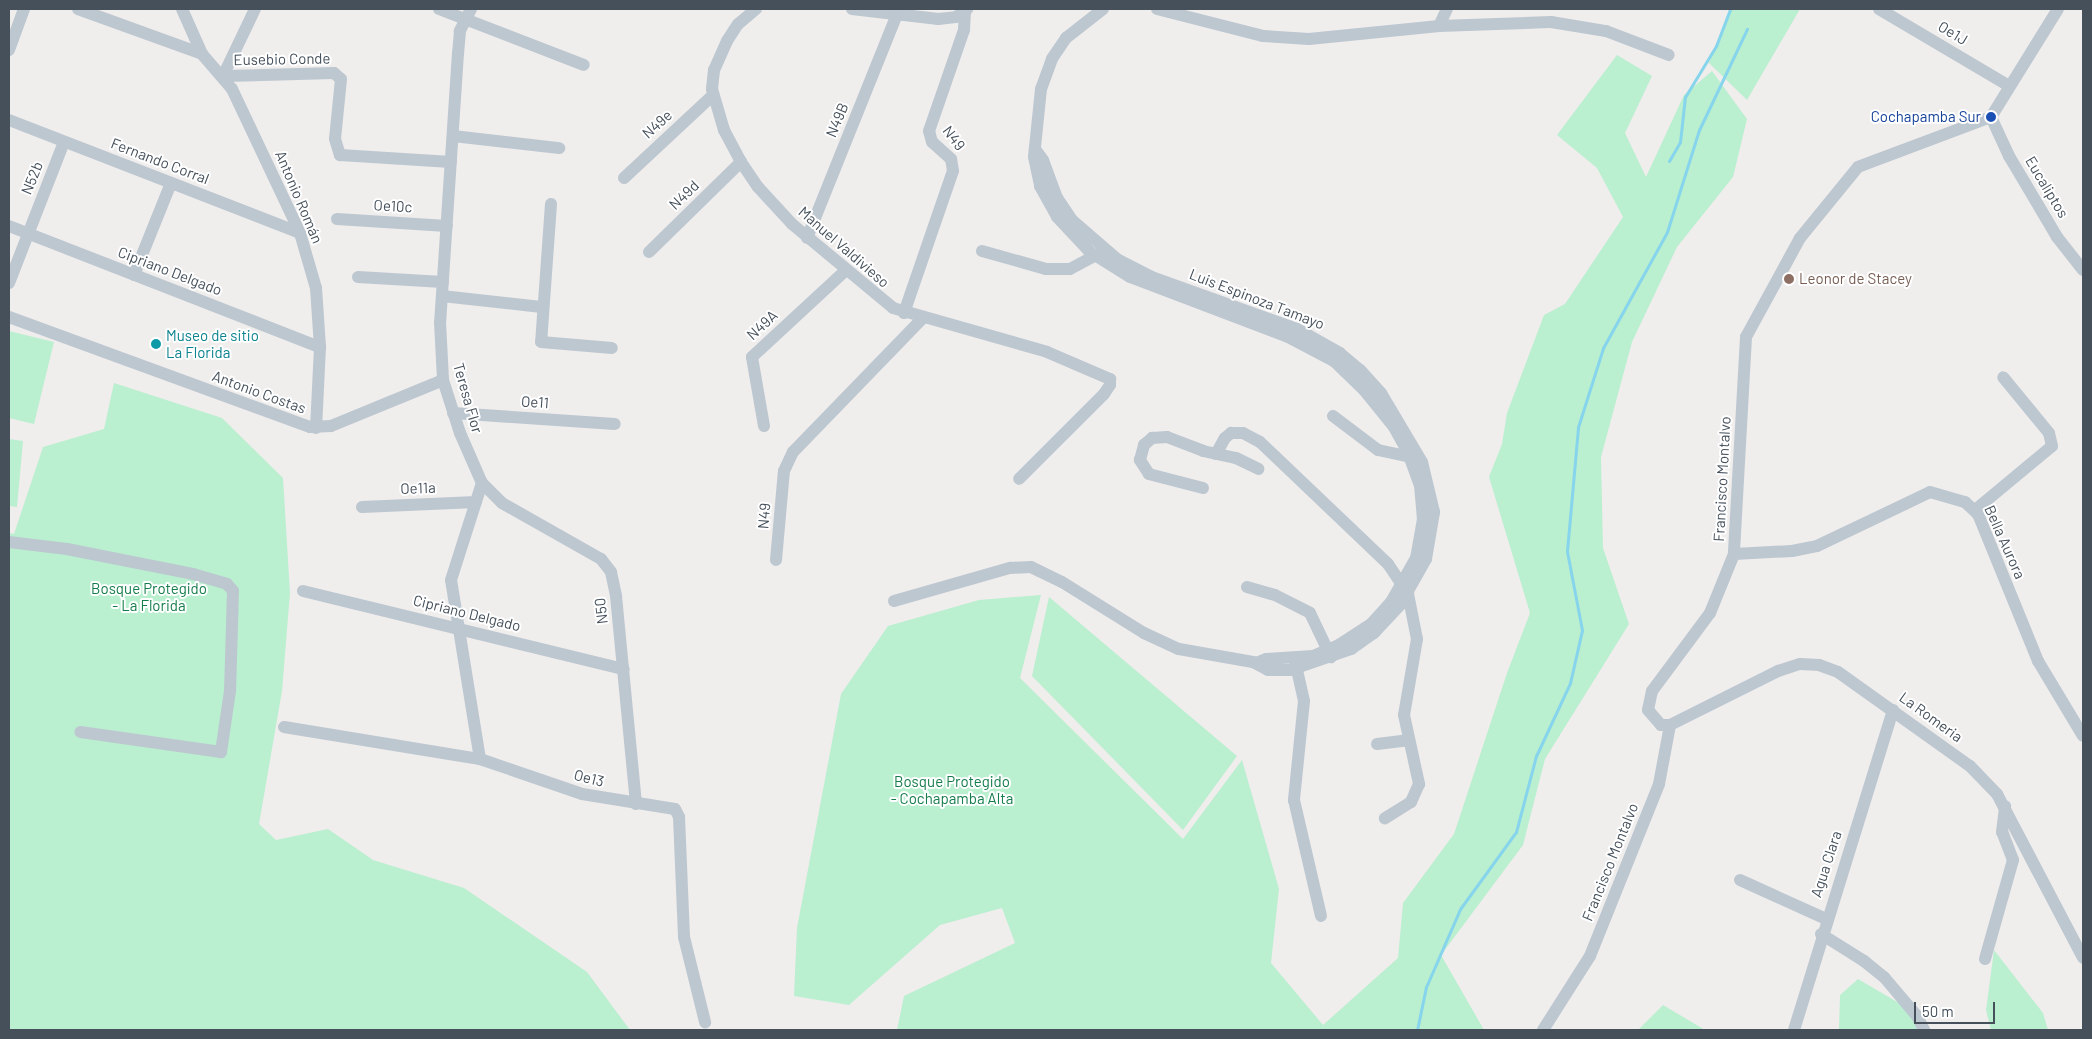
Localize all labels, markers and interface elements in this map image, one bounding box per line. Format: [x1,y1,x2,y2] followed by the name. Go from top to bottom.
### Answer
[1935,17,1971,49] street label: Oe1J
[233,49,331,69] street label: Eusebio Conde
[822,100,852,140] street label: N49B
[638,106,676,142] street label: N49e
[1871,108,1981,126] place label: Cochapamba Sur
[1985,111,1997,123] marker: Cochapamba Sur
[939,122,969,154] street label: N49
[108,134,212,188] street label: Fernando Corral
[271,148,327,246] street label: Antonio Román
[2022,153,2072,221] street label: Eucaliptos
[17,159,47,197] street label: N52b
[665,177,703,213] street label: N49d
[373,196,413,216] street label: Oe10c
[795,203,893,291] street label: Manuel Valdivieso
[115,243,225,299] street label: Cipriano Delgado
[1187,265,1327,333] street label: Luis Espinoza Tamayo
[1799,270,1912,288] place label: Leonor de Stacey
[1783,273,1795,285] marker: Leonor de Stacey
[743,306,781,344] street label: N49A
[166,326,259,361] place label: Museo de sitio La Florida
[150,338,162,350] marker: Museo de sitio La Florida
[449,361,487,435] street label: Teresa Flor
[210,367,308,417] street label: Antonio Costas
[520,392,550,412] street label: Oe11
[1710,416,1734,542] street label: Francisco Montalvo
[400,478,436,498] street label: Oe11a
[754,502,774,530] street label: N49
[1981,502,2029,582] street label: Bella Aurora
[91,579,207,614] park label: Bosque Protegido - La Florida
[411,591,523,635] street label: Cipriano Delgado
[591,597,611,625] street label: N50
[1896,688,1966,746] street label: La Romeria
[572,766,606,790] street label: Oe13
[891,772,1013,807] park label: Bosque Protegido - Cochapamba Alta
[1578,800,1642,924] street label: Francisco Montalvo
[1807,828,1845,900] street label: Agua Clara
[1917,992,1998,1024] scale bar
[1922,1002,1954,1020] text: 50 m

